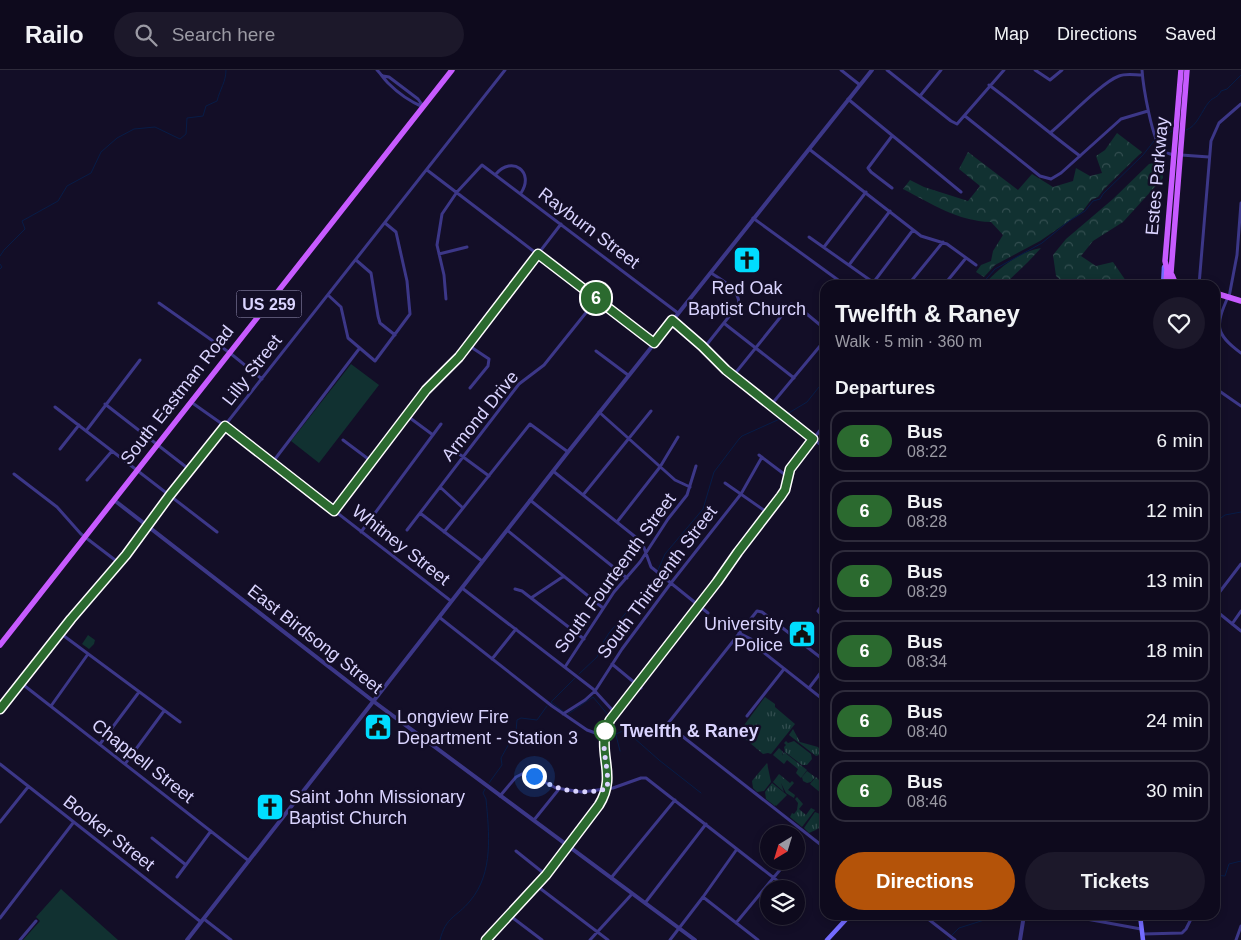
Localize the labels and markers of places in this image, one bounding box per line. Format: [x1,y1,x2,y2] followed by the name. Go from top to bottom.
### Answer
[732,245,762,275] church icon: Red Oak Baptist Church
[688,278,806,319] place label: Red Oak Baptist Church
[704,614,783,655] place label: University Police
[787,619,817,649] public building icon: University Police
[397,707,578,748] place label: Longview Fire Department - Station 3
[363,712,393,742] public building icon: Longview Fire Department - Station 3
[594,720,616,742] marker: Twelfth & Raney
[620,721,759,741] place label: Twelfth & Raney
[289,787,465,828] place label: Saint John Missionary Baptist Church
[255,792,285,822] church icon: Saint John Missionary Baptist Church

